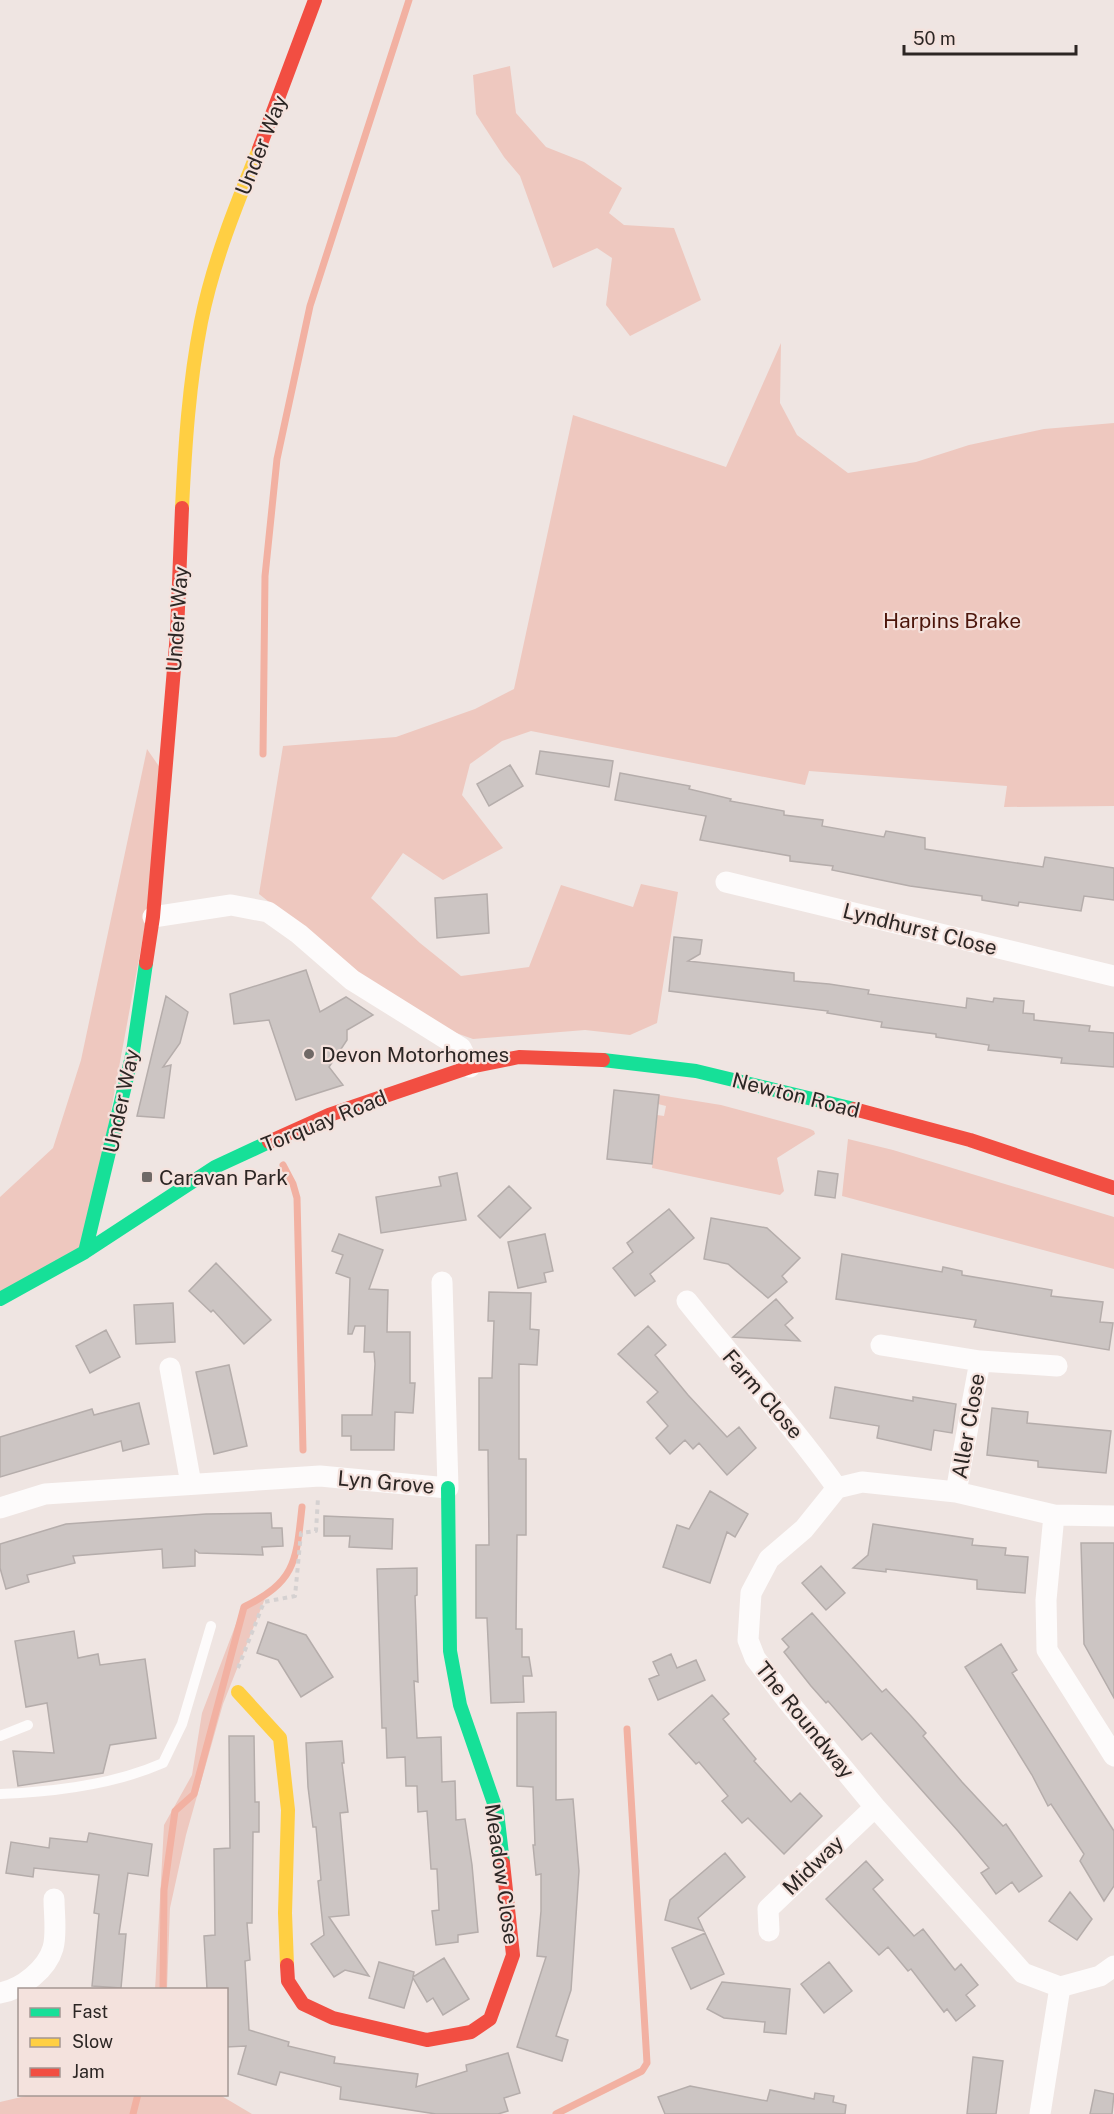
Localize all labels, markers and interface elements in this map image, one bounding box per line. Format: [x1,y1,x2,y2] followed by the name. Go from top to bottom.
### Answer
[904,18,1076,56] scale bar
[913,28,956,49] text: 50 m
[230,91,292,199] street label: Under Way
[161,565,193,673] street label: Under Way
[883,608,1021,633] park label: Harpins Brake
[840,898,1000,960] street label: Lyndhurst Close
[321,1042,509,1067] place label: Devon Motorhomes
[98,1047,144,1155] street label: Under Way
[302,1047,316,1061] marker: Devon Motorhomes
[730,1067,862,1123] street label: Newton Road
[258,1085,390,1157] street label: Torquay Road
[159,1165,288,1190] place label: Caravan Park
[140,1170,154,1184] marker: Caravan Park
[717,1344,809,1444] street label: Farm Close
[946,1371,990,1481] street label: Aller Close
[337,1465,435,1499] street label: Lyn Grove
[750,1657,860,1783] street label: The Roundway
[480,1802,524,1946] street label: Meadow Close
[777,1830,849,1900] street label: Midway
[18,1988,228,2096] legend
[72,2001,108,2022] text: Fast
[72,2031,113,2052] text: Slow
[72,2061,105,2082] text: Jam

